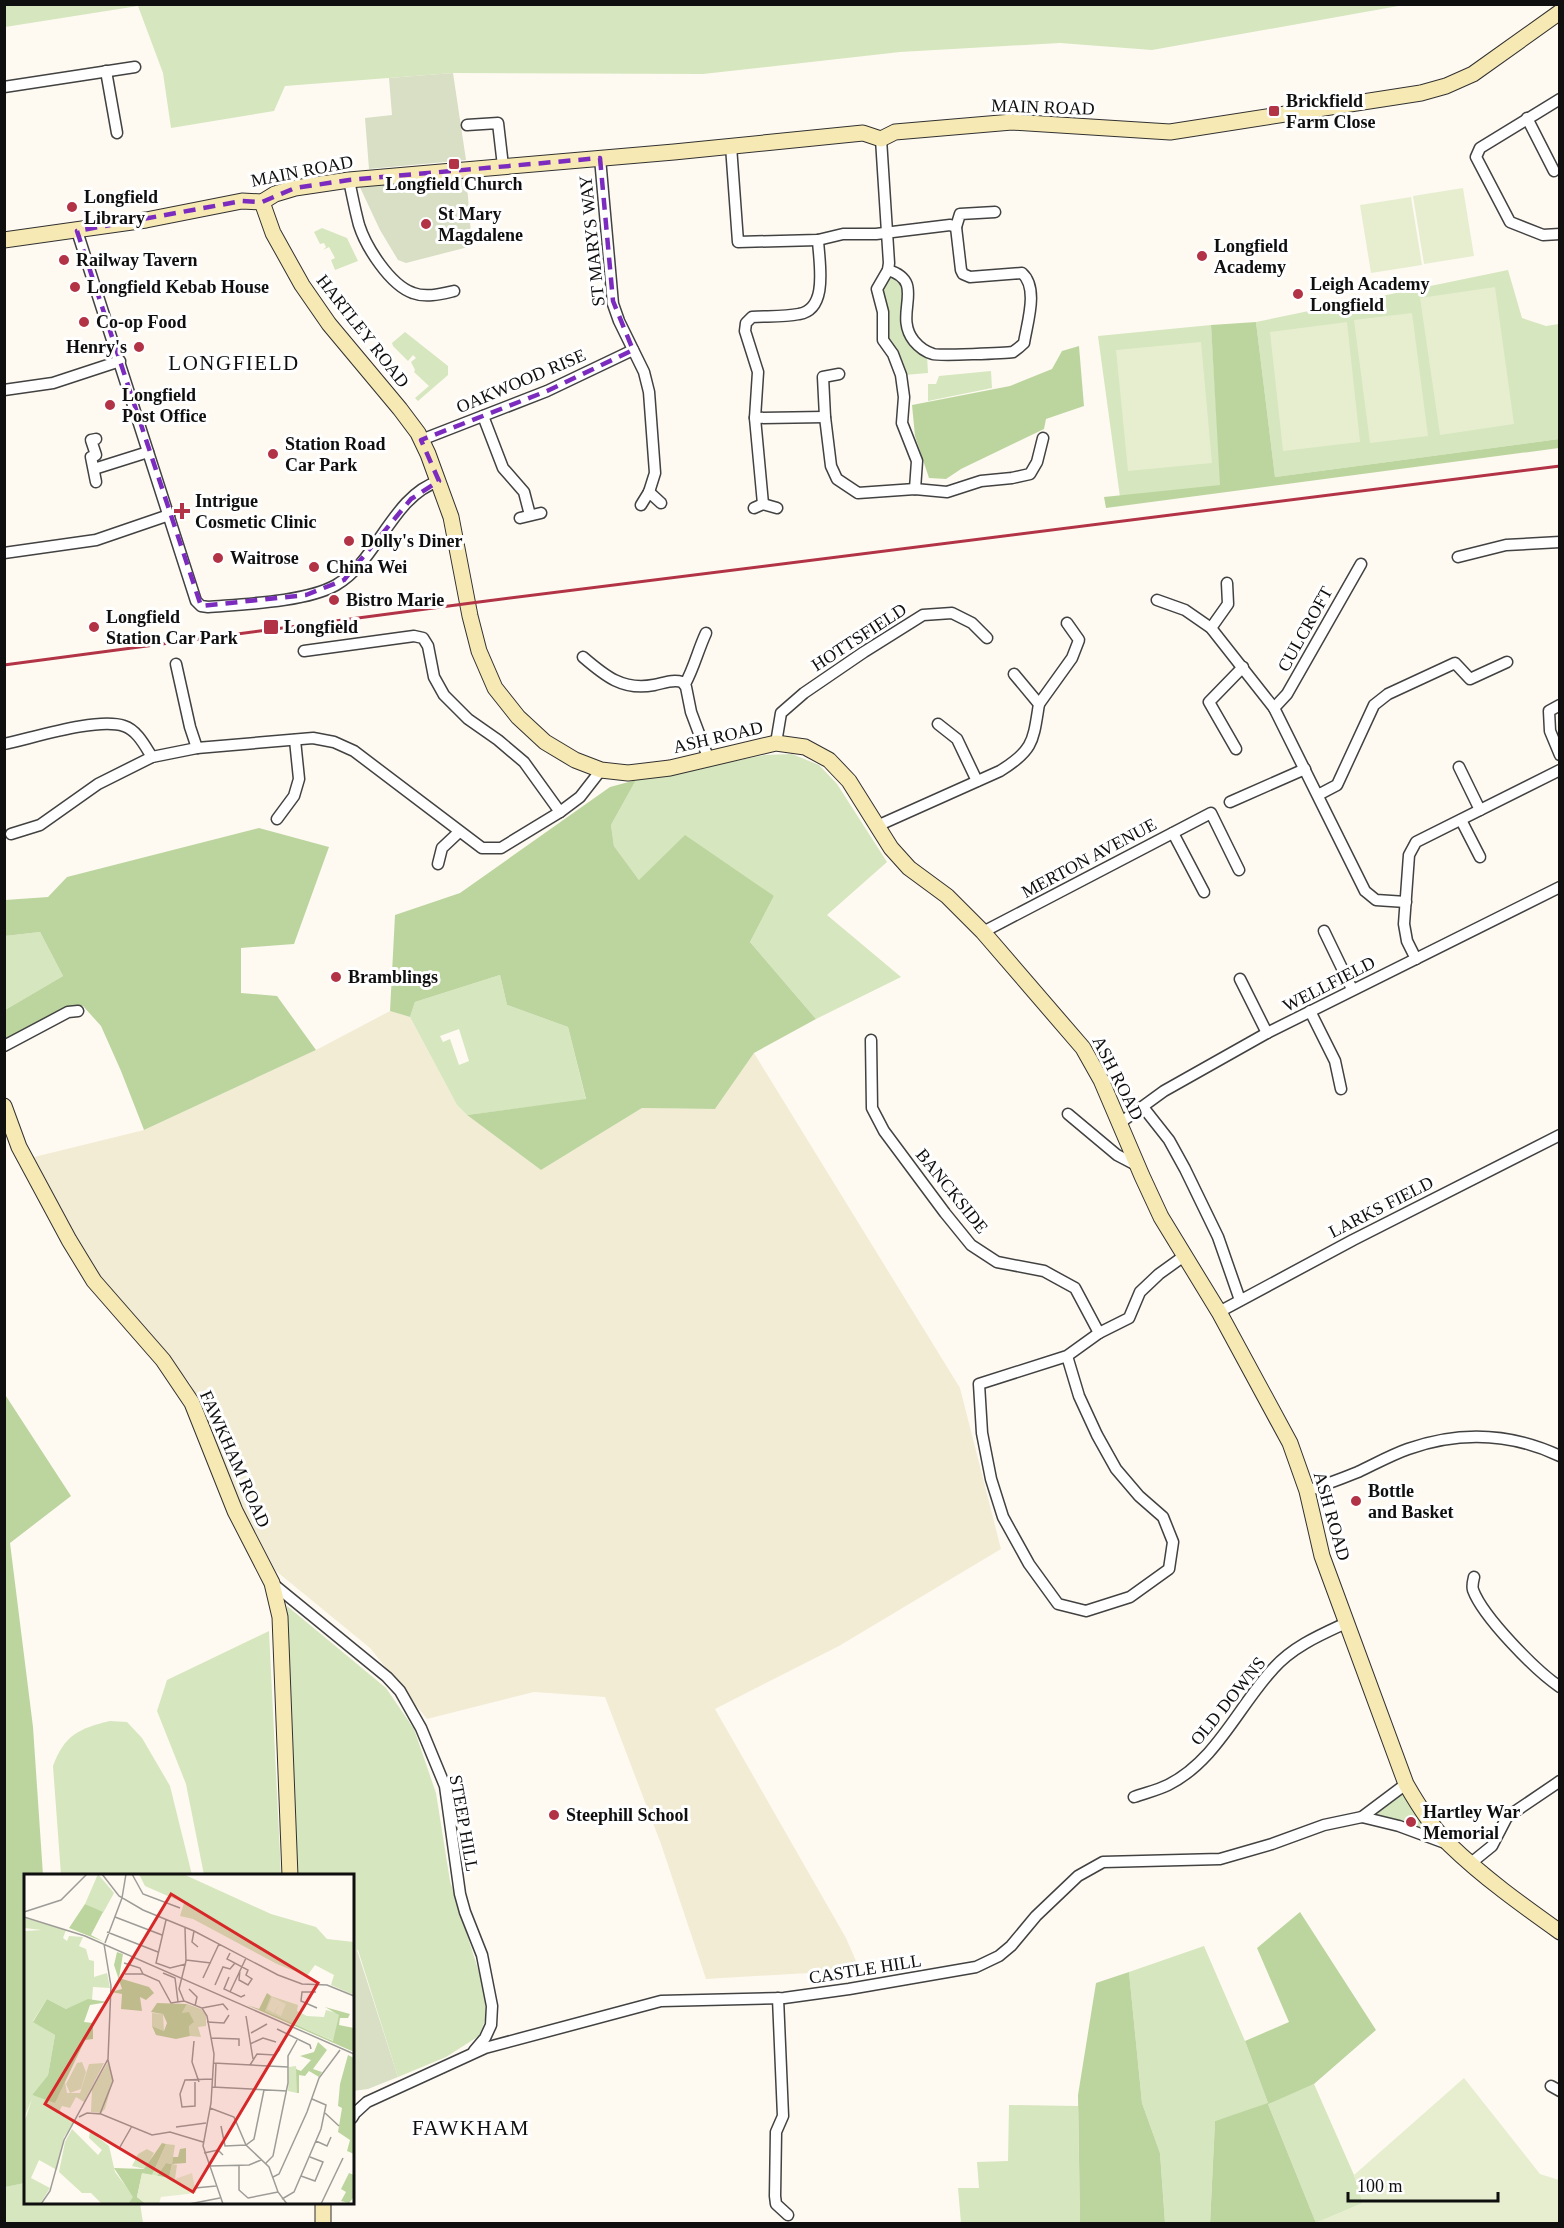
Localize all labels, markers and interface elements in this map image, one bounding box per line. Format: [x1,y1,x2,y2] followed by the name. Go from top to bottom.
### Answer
[1286,91,1375,132] place label: Brickfield Farm Close
[991,95,1095,119] street label: MAIN ROAD
[1267,104,1281,118] marker: Brickfield Farm Close
[249,151,355,191] street label: MAIN ROAD
[447,157,461,171] marker: Longfield Church
[385,174,523,194] place label: Longfield Church
[575,174,609,308] street label: ST MARYS WAY
[84,187,158,228] place label: Longfield Library
[65,200,79,214] marker: Longfield Library
[438,204,523,245] place label: St Mary Magdalene
[419,217,433,231] marker: St Mary Magdalene
[1214,236,1288,277] place label: Longfield Academy
[1195,249,1209,263] marker: Longfield Academy
[76,250,198,270] place label: Railway Tavern
[57,253,71,267] marker: Railway Tavern
[313,271,413,391] street label: HARTLEY ROAD
[1310,274,1430,315] place label: Leigh Academy Longfield
[87,277,269,297] place label: Longfield Kebab House
[68,280,82,294] marker: Longfield Kebab House
[1291,287,1305,301] marker: Leigh Academy Longfield
[96,312,187,332] place label: Co-op Food
[77,315,91,329] marker: Co-op Food
[66,337,127,357] place label: Henry's
[132,340,146,354] marker: Henry's
[453,345,589,417] street label: OAKWOOD RISE
[168,351,300,375] district label: LONGFIELD
[122,385,206,426] place label: Longfield Post Office
[103,398,117,412] marker: Longfield Post Office
[285,434,386,475] place label: Station Road Car Park
[266,447,280,461] marker: Station Road Car Park
[195,491,316,532] place label: Intrigue Cosmetic Clinic
[173,502,191,520] marker: Intrigue Cosmetic Clinic
[361,531,463,551] place label: Dolly's Diner
[342,534,356,548] marker: Dolly's Diner
[230,548,299,568] place label: Waitrose
[211,551,225,565] marker: Waitrose
[326,557,407,577] place label: China Wei
[307,560,321,574] marker: China Wei
[1273,583,1337,675] street label: CULCROFT
[346,590,444,610] place label: Bistro Marie
[327,593,341,607] marker: Bistro Marie
[808,599,910,675] street label: HOTTSFIELD
[106,607,238,648] place label: Longfield Station Car Park
[284,617,358,637] place label: Longfield
[262,618,280,636] marker: Longfield
[87,620,101,634] marker: Longfield Station Car Park
[671,717,765,757] street label: ASH ROAD
[1018,814,1160,902] street label: MERTON AVENUE
[1279,952,1379,1016] street label: WELLFIELD
[348,967,438,987] place label: Bramblings
[329,970,343,984] marker: Bramblings
[1088,1033,1148,1123] street label: ASH ROAD
[912,1145,992,1237] street label: BANCKSIDE
[1325,1172,1437,1242] street label: LARKS FIELD
[196,1387,274,1531] street label: FAWKHAM ROAD
[1310,1469,1354,1563] street label: ASH ROAD
[1368,1481,1454,1522] place label: Bottle and Basket
[1349,1494,1363,1508] marker: Bottle and Basket
[1186,1653,1270,1749] street label: OLD DOWNS
[446,1773,482,1873] street label: STEEP HILL
[1423,1802,1520,1843] place label: Hartley War Memorial
[566,1805,689,1825] place label: Steephill School
[547,1808,561,1822] marker: Steephill School
[1404,1815,1418,1829] marker: Hartley War Memorial
[24,1874,354,2204] inset map
[807,1950,923,1988] street label: CASTLE HILL
[412,2116,530,2140] district label: FAWKHAM
[1348,2165,1498,2203] scale bar
[1357,2176,1403,2196] text: 100 m

